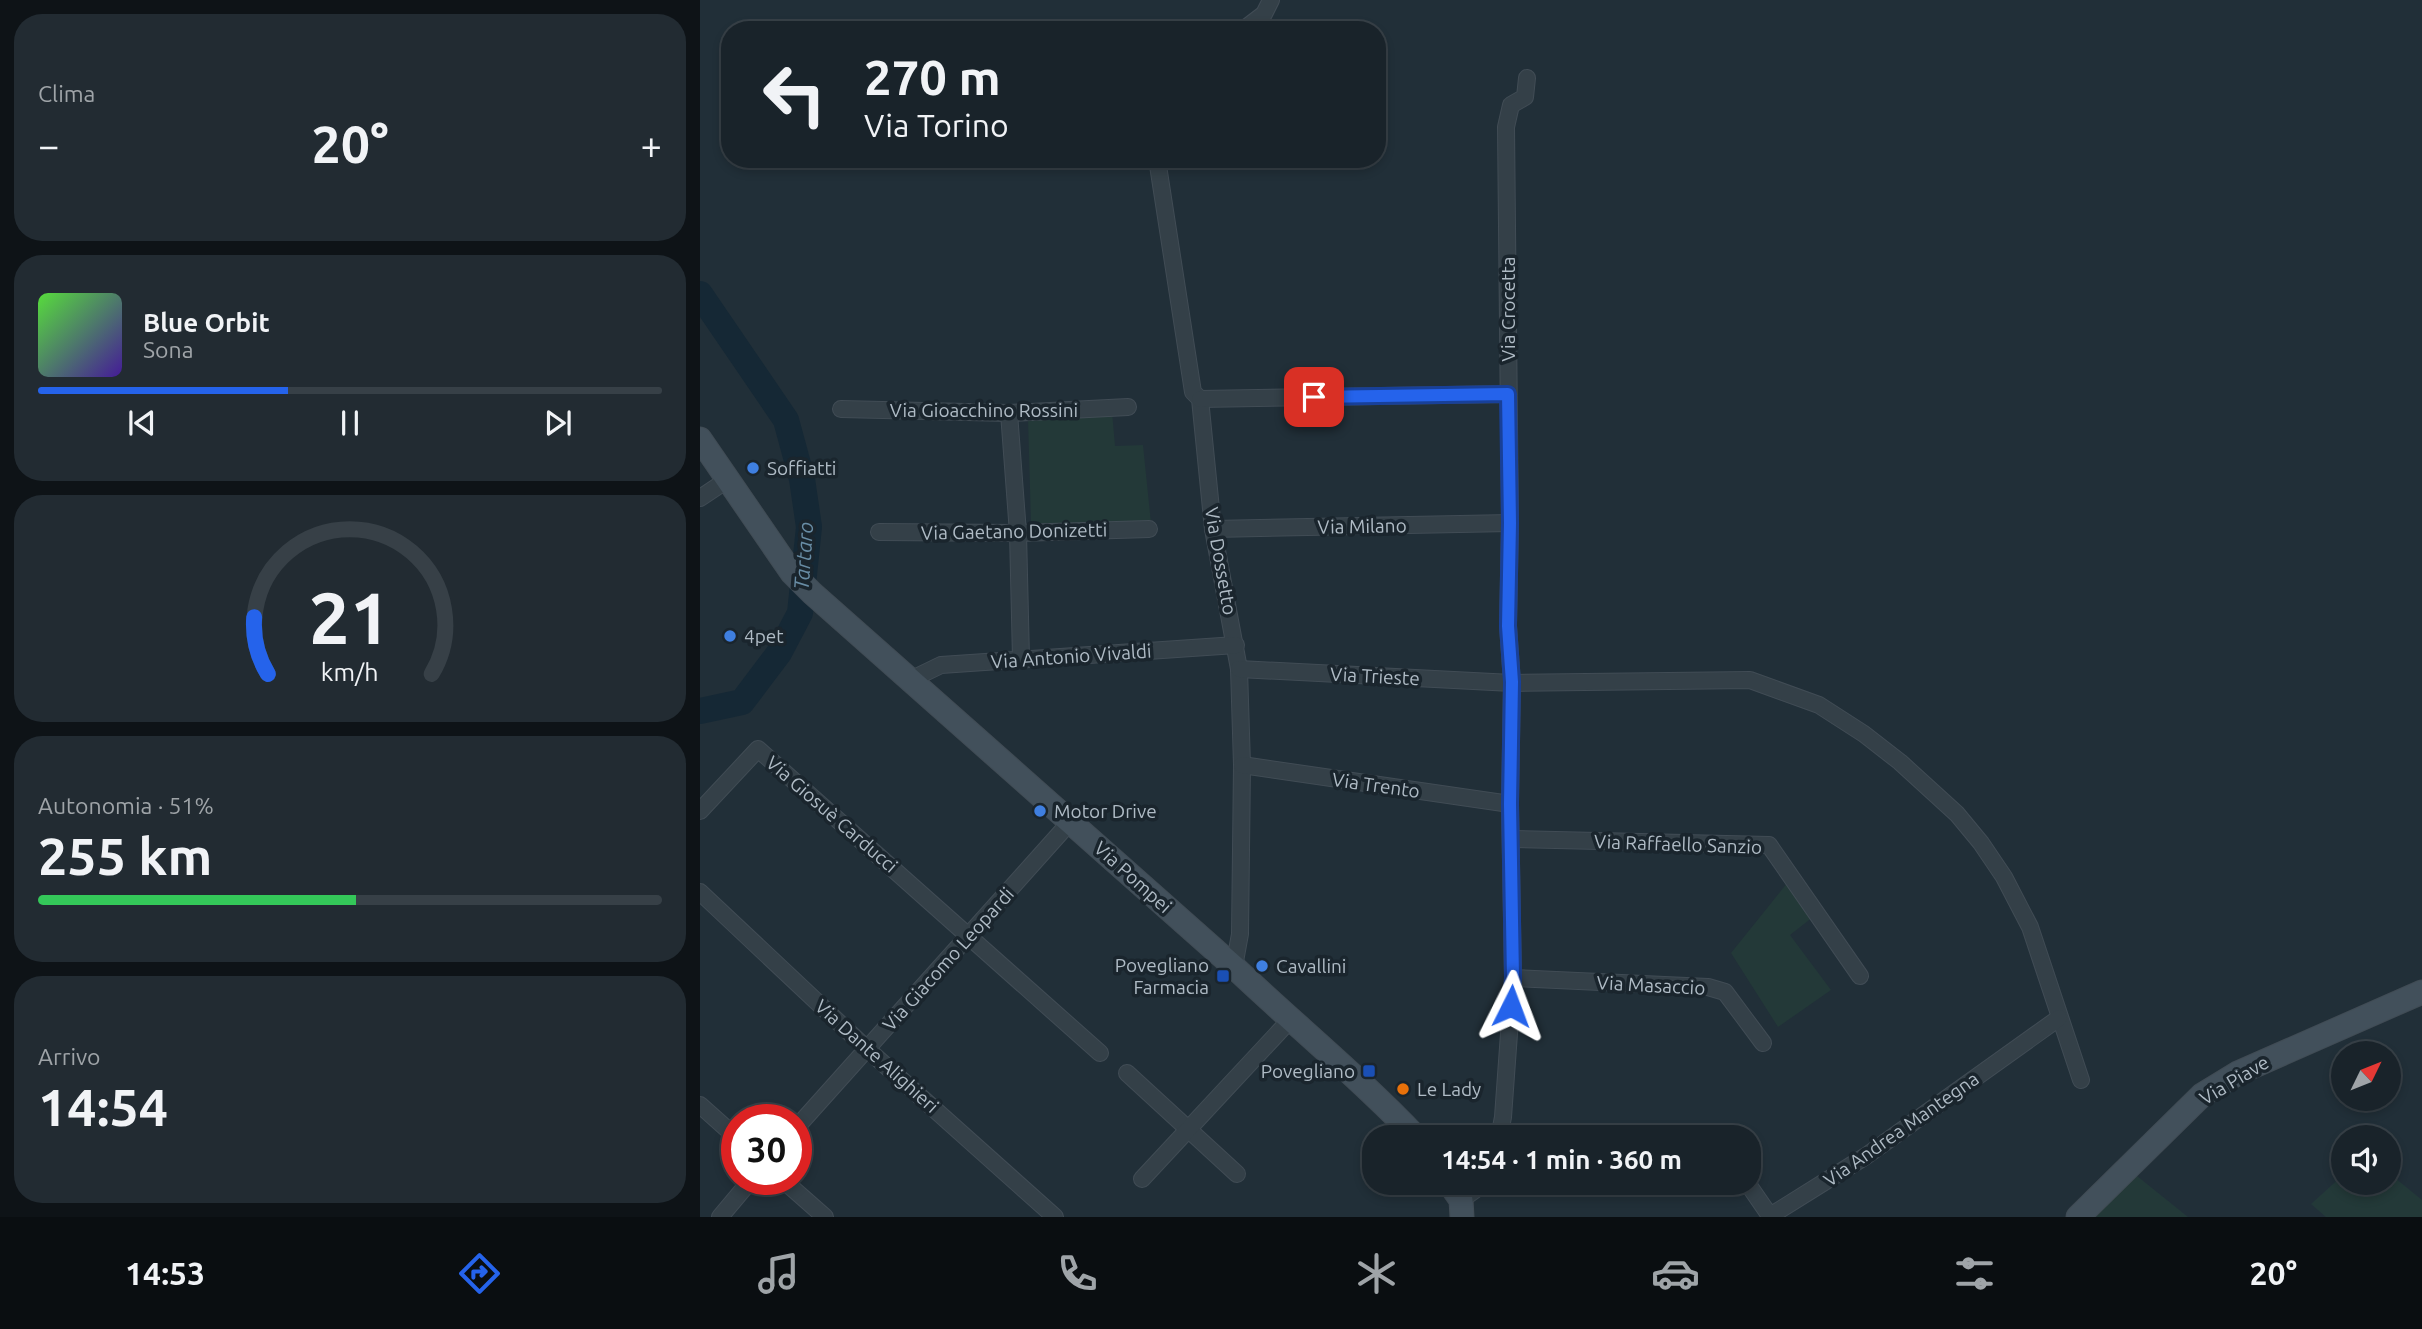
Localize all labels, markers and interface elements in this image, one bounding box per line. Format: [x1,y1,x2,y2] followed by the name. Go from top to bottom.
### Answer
[749,49,840,140] icon: left
[864,49,1001,104] text: 270 m
[38,81,95,106] text: Clima
[864,107,1009,143] text: Via Torino
[311,115,389,173] text: 20°
[38,124,59,166] text: −
[641,124,662,166] text: +
[1497,256,1519,362] street label: Via Crocetta
[143,308,270,337] text: Blue Orbit
[143,337,193,362] text: Sona
[1284,367,1344,427] pin
[1295,378,1333,416] icon: arrive
[890,399,1078,421] street label: Via Gioacchino Rossini
[123,404,161,442] icon: previous
[331,404,369,442] icon: pause
[539,404,577,442] icon: next
[767,457,836,479] place label: Soffiatti
[745,460,761,476] marker: Soffiatti
[1201,505,1241,617] street label: Via Dossetto
[1317,514,1407,538] street label: Via Milano
[921,518,1107,544] street label: Via Gaetano Donizetti
[789,521,817,591] water label: Tartaro
[309,577,391,659] text: 21
[744,625,784,647] place label: 4pet
[722,628,738,644] marker: 4pet
[990,639,1152,673] street label: Via Antonio Vivaldi
[321,658,379,686] text: km/h
[1330,663,1420,689] street label: Via Trieste
[762,751,902,877] street label: Via Giosuè Carducci
[1331,768,1421,802] street label: Via Trento
[38,793,214,818] text: Autonomia · 51%
[1054,800,1157,822] place label: Motor Drive
[1032,803,1048,819] marker: Motor Drive
[38,827,212,885] text: 255 km
[1594,830,1762,858] street label: Via Raffaello Sanzio
[1090,837,1176,917] street label: Via Pompei
[878,883,1018,1035] street label: Via Giacomo Leopardi
[1115,954,1209,998] place label: Povegliano Farmacia
[1276,955,1346,977] place label: Cavallini
[1254,958,1270,974] marker: Cavallini
[1215,968,1231,984] marker: Povegliano Farmacia
[1474,969,1548,1043] position arrow
[1596,971,1706,999] street label: Via Masaccio
[811,995,943,1117] street label: Via Dante Alighieri
[2331,1041,2401,1111] north arrow
[2331,1041,2401,1195] map controls
[38,1044,101,1069] text: Arrivo
[2195,1051,2273,1109] street label: Via Piave
[1261,1060,1355,1082] place label: Povegliano
[1361,1063,1377,1079] marker: Povegliano
[1819,1067,1983,1191] street label: Via Andrea Mantegna
[38,1078,168,1136] text: 14:54
[1417,1078,1481,1100] place label: Le Lady
[1395,1081,1411,1097] marker: Le Lady
[721,1104,812,1195] speed limit sign: 30
[2331,1125,2401,1195] button: sound
[1441,1145,1682,1174] text: 14:54 · 1 min · 360 m
[455,1249,504,1298] icon: directions
[754,1249,803,1298] icon: music
[1053,1249,1102,1298] icon: phone
[1352,1249,1401,1298] icon: climate
[1651,1249,1700,1298] icon: car
[1950,1249,1999,1298] icon: filters
[125,1255,205,1291] text: 14:53
[2250,1255,2297,1291] text: 20°

